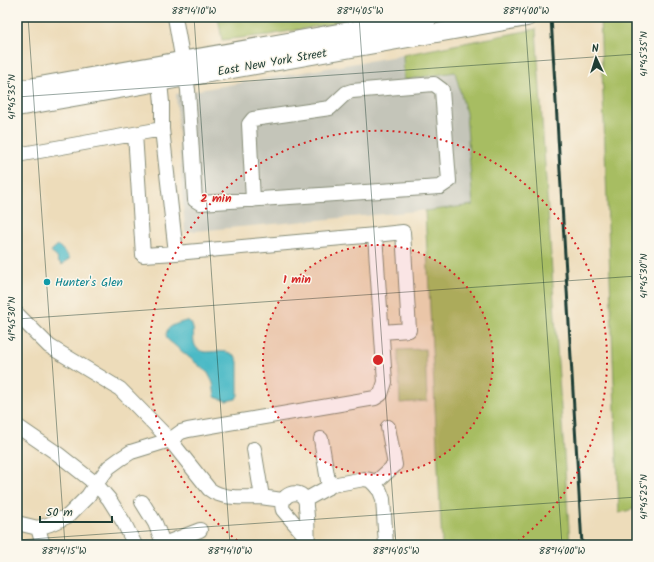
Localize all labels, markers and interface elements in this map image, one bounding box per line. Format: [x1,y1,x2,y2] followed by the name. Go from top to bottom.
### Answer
[172,3,217,19] text: 88°14'10"W
[336,3,384,19] text: 88°14'05"W
[503,3,550,19] text: 88°14'00"W
[636,31,652,77] text: 41°45'35"N
[576,38,616,78] north arrow
[591,40,600,58] text: N
[216,43,329,81] street label: East New York Street
[4,74,20,120] text: 41°45'35"N
[200,189,232,208] text: 2 min
[636,253,652,299] text: 41°45'30"N
[283,270,311,289] text: 1 min
[55,273,123,292] place label: Hunter's Glen
[42,277,52,287] marker: Hunter's Glen
[4,296,20,342] text: 41°45'30"N
[371,353,385,367] centre of rings
[636,474,652,520] text: 41°45'25"N
[40,498,112,524] scale bar
[46,503,73,522] text: 50 m
[41,543,87,559] text: 88°14'15"W
[208,543,253,559] text: 88°14'10"W
[372,543,420,559] text: 88°14'05"W
[539,543,586,559] text: 88°14'00"W

